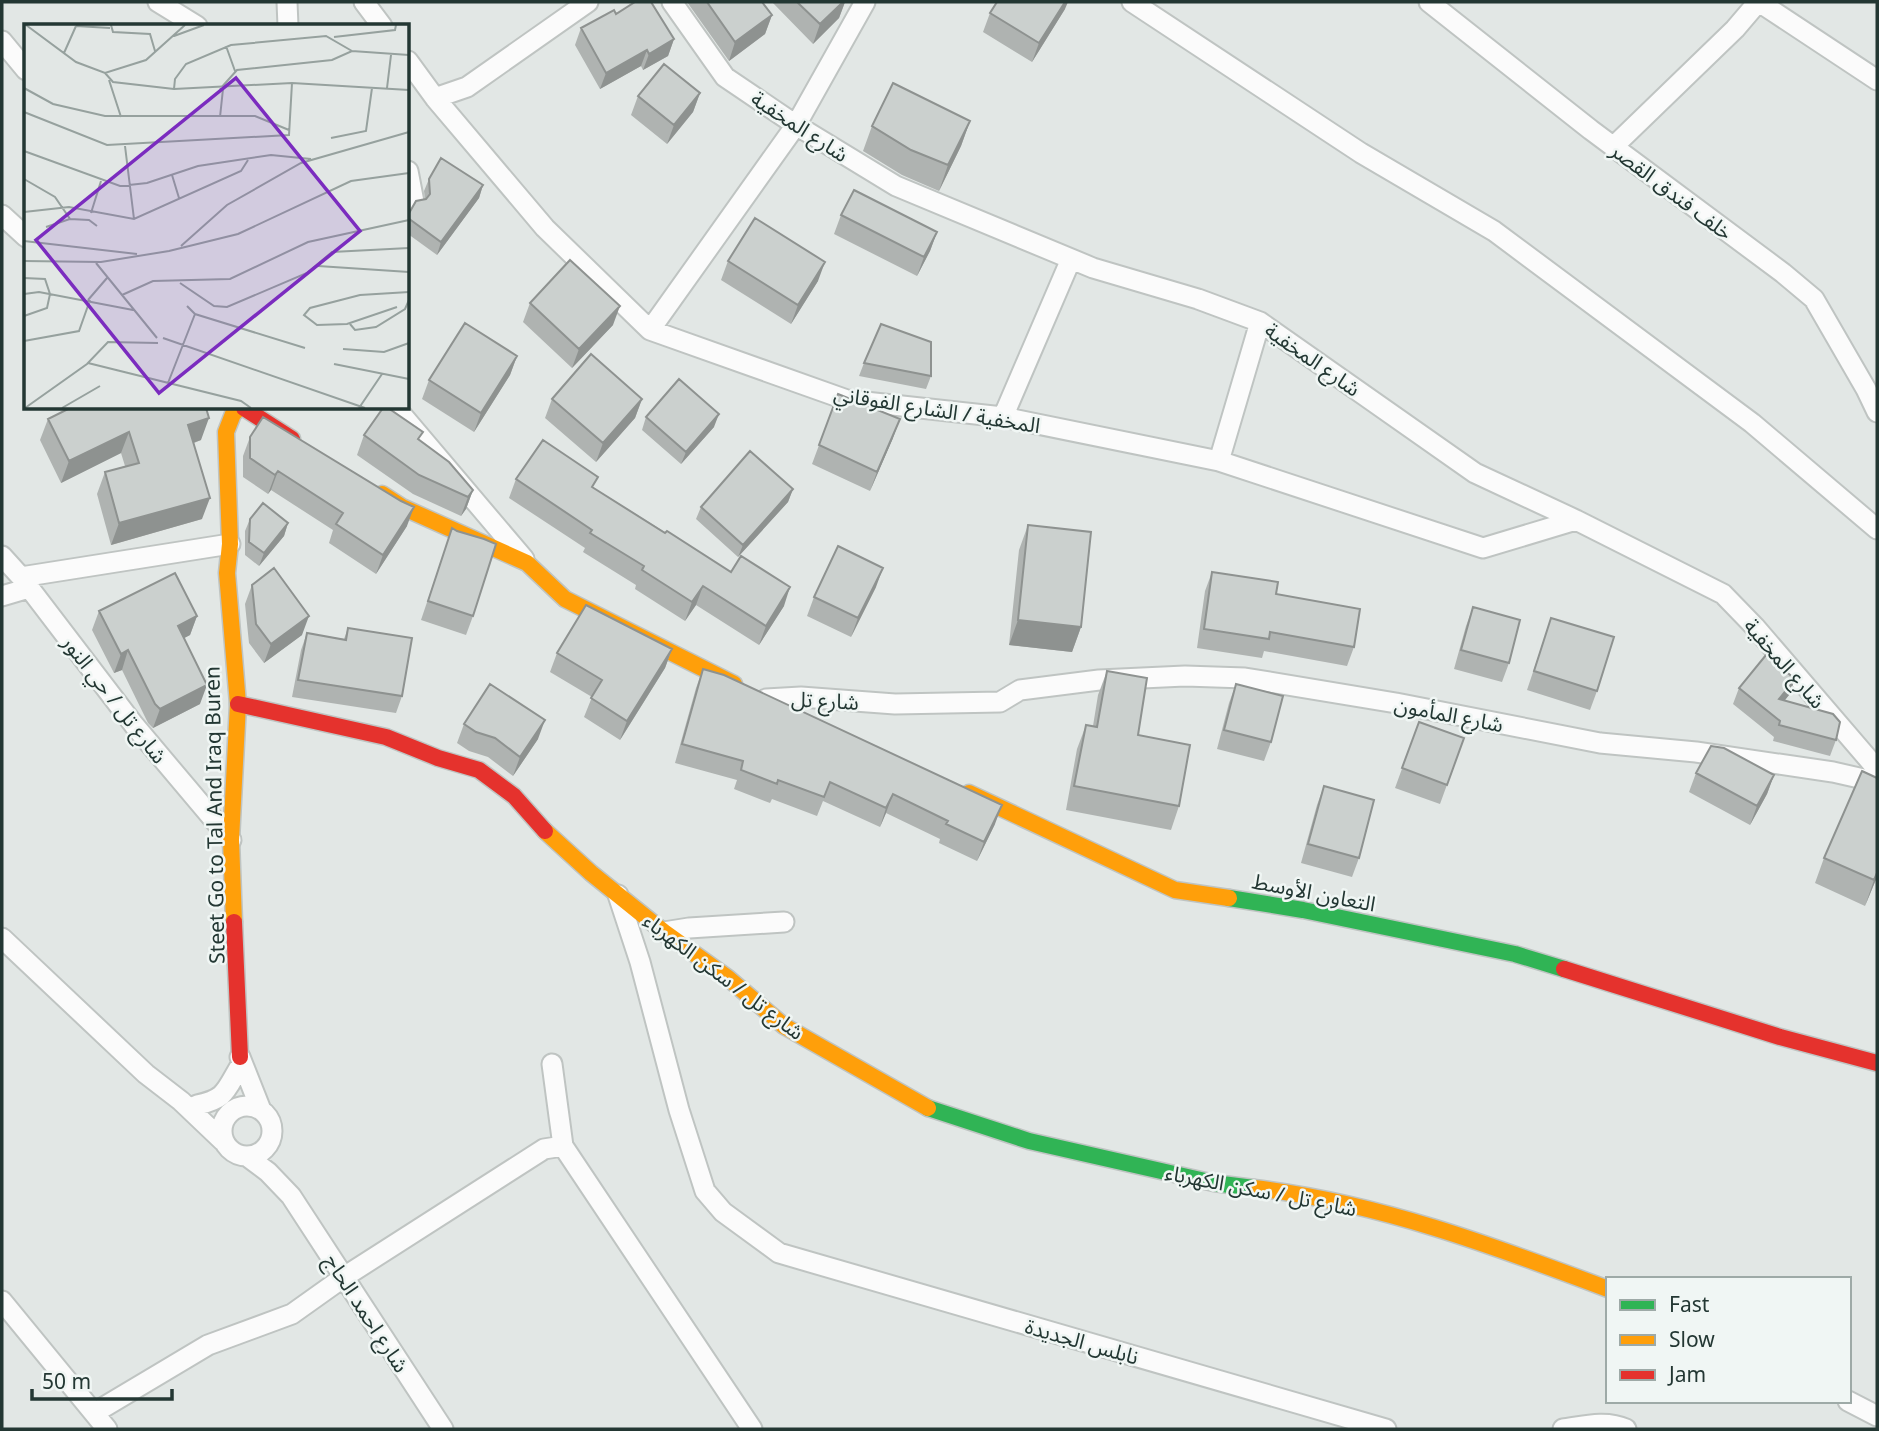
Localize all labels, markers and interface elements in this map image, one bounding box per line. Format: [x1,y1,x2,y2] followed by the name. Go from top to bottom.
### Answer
[24,24,410,410] inset map
[745,84,854,170] street label: شارع المخفية
[1605,135,1739,246] street label: خلف فندق القصر
[1258,316,1366,404] street label: شارع المخفية
[831,379,1042,442] street label: المخفية / الشارع الفوقاني
[1737,612,1832,715] street label: شارع المخفية
[53,628,174,771] street label: شارع تل / حي النور
[197,666,231,964] street label: Steet Go to Tal And Iraq Buren
[790,684,860,718] street label: شارع تل
[1392,690,1506,740] street label: شارع المأمون
[1250,866,1378,918] street label: التعاون الأوسط
[637,906,810,1047] street label: شارع تل / سكن الكهرباء
[1162,1158,1359,1224] street label: شارع تل / سكن الكهرباء
[317,1248,416,1379] street label: شارع احمد الحاج
[1606,1277,1851,1403] legend
[1669,1290,1710,1318] text: Fast
[1022,1311,1142,1371] street label: نابلس الجديدة
[1669,1325,1715,1353] text: Slow
[32,1358,172,1402] scale bar
[1667,1360,1706,1388] text: Jam
[42,1367,91,1395] text: 50 m

